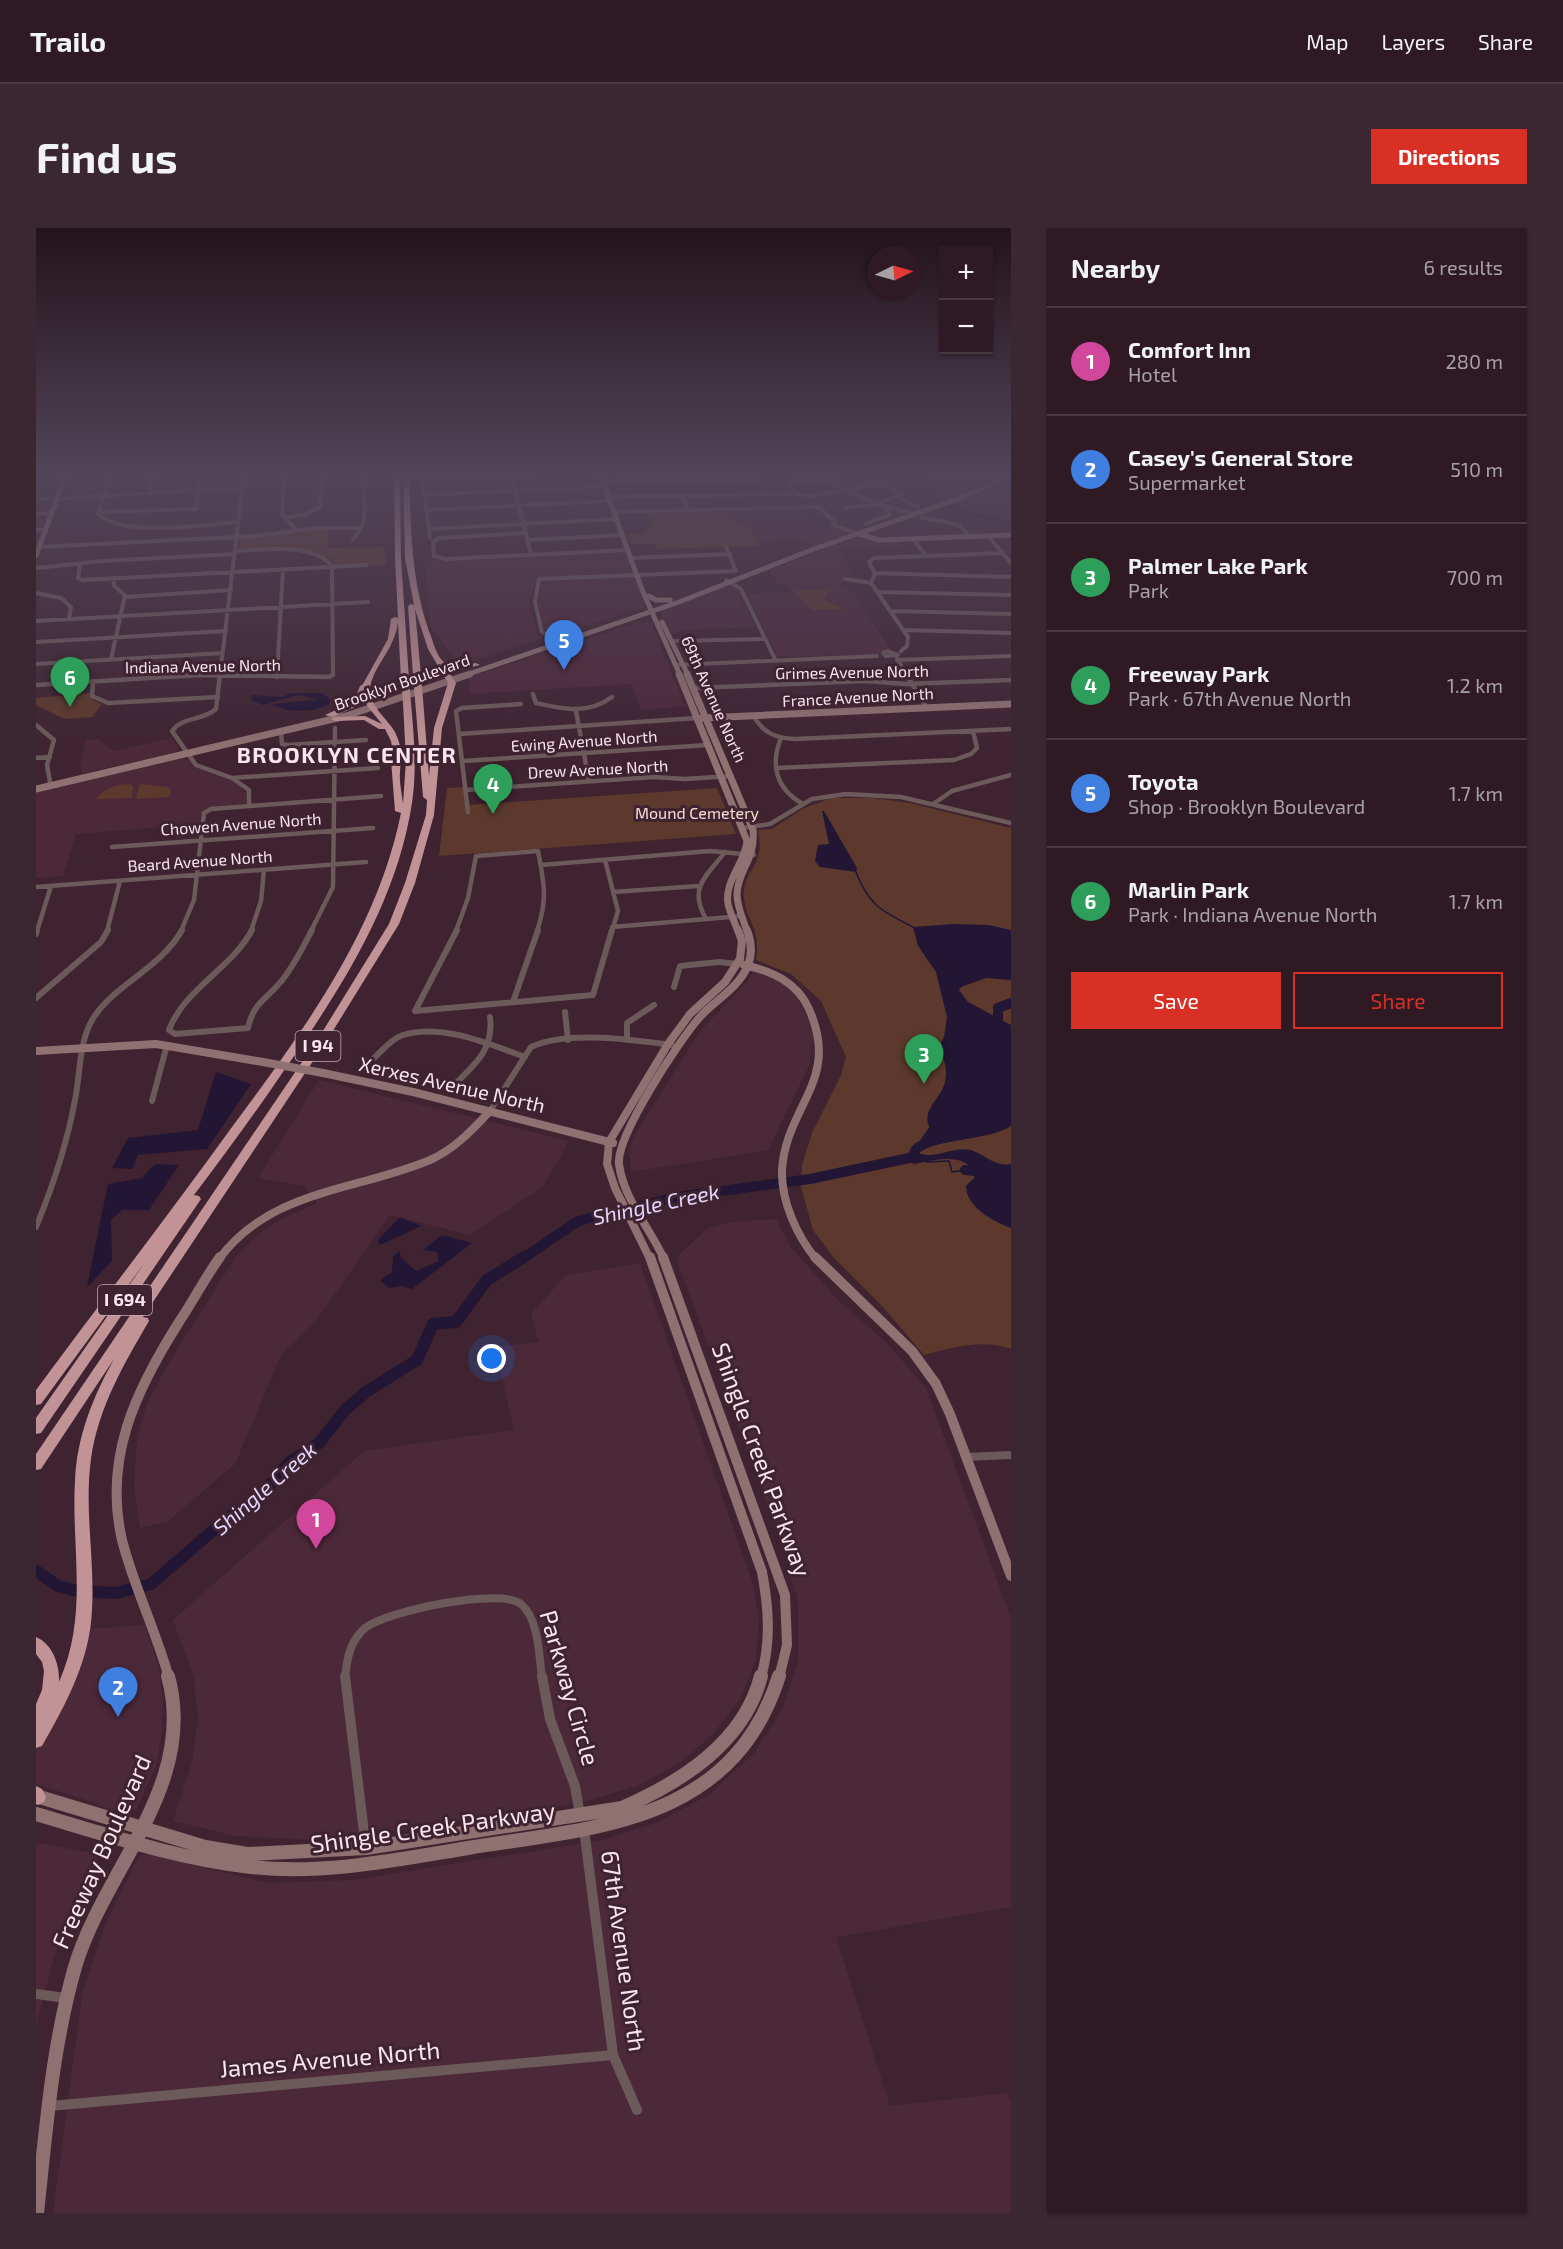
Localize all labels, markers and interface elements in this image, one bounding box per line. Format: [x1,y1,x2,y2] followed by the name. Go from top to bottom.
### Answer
[30,24,106,58] text: Trailo
[1306,29,1348,54] text: Map
[1381,29,1445,54] text: Layers
[1478,29,1533,54] text: Share
[1371,129,1527,184] button: Directions
[36,131,178,181] text: Find us
[867,246,921,300] north arrow
[939,246,993,354] map controls
[939,246,993,300] button: +
[1071,252,1160,283] text: Nearby
[1423,255,1503,279] text: 6 results
[939,300,993,354] button: −
[1128,336,1251,362] text: Comfort Inn
[1086,349,1095,373] text: 1
[1446,349,1503,373] text: 280 m
[1128,362,1177,386] text: Hotel
[1128,444,1353,470] text: Casey's General Store
[1085,457,1096,481] text: 2
[1450,457,1503,481] text: 510 m
[1128,470,1246,494] text: Supermarket
[1128,552,1308,578] text: Palmer Lake Park
[1085,565,1096,589] text: 3
[1447,565,1503,589] text: 700 m
[1128,578,1169,602] text: Park
[544,620,584,670] pin: 5
[678,633,751,765] street label: 69th Avenue North
[332,649,472,714] street label: Brooklyn Boulevard
[125,655,281,676] street label: Indiana Avenue North
[51,658,90,707] pin: 6
[1128,660,1269,686] text: Freeway Park
[775,661,929,682] street label: Grimes Avenue North
[1084,673,1097,697] text: 4
[1447,673,1503,697] text: 1.2 km
[782,683,934,710] street label: France Avenue North
[1128,686,1351,710] text: Park · 67th Avenue North
[510,726,658,755] street label: Ewing Avenue North
[237,741,457,767] district label: BROOKLYN CENTER
[527,755,669,782] street label: Drew Avenue North
[474,764,512,814] pin: 4
[1128,768,1199,794] text: Toyota
[1085,781,1096,805] text: 5
[1449,781,1503,805] text: 1.7 km
[1128,794,1365,818] text: Shop · Brooklyn Boulevard
[635,803,760,822] park label: Mound Cemetery
[160,808,322,839] street label: Chowen Avenue North
[127,846,273,875] street label: Beard Avenue North
[1128,876,1249,902] text: Marlin Park
[1085,889,1096,913] text: 6
[1449,889,1503,913] text: 1.7 km
[1128,902,1377,926] text: Park · Indiana Avenue North
[1071,972,1281,1029] button: Save
[1293,972,1503,1029] button: Share
[296,1031,340,1061] road number: I 94
[904,1034,944,1084] pin: 3
[357,1051,548,1117] street label: Xerxes Avenue North
[590,1178,721,1229] water label: Shingle Creek
[98,1285,152,1315] road number: I 694
[707,1339,818,1581] street label: Shingle Creek Parkway
[477,1344,506,1373] your location
[207,1436,321,1540] water label: Shingle Creek
[296,1500,336,1549] pin: 1
[534,1607,606,1769] street label: Parkway Circle
[98,1668,137,1717] pin: 2
[45,1750,156,1953] street label: Freeway Boulevard
[309,1795,557,1858] street label: Shingle Creek Parkway
[596,1848,653,2053] street label: 67th Avenue North
[218,2034,441,2083] street label: James Avenue North

